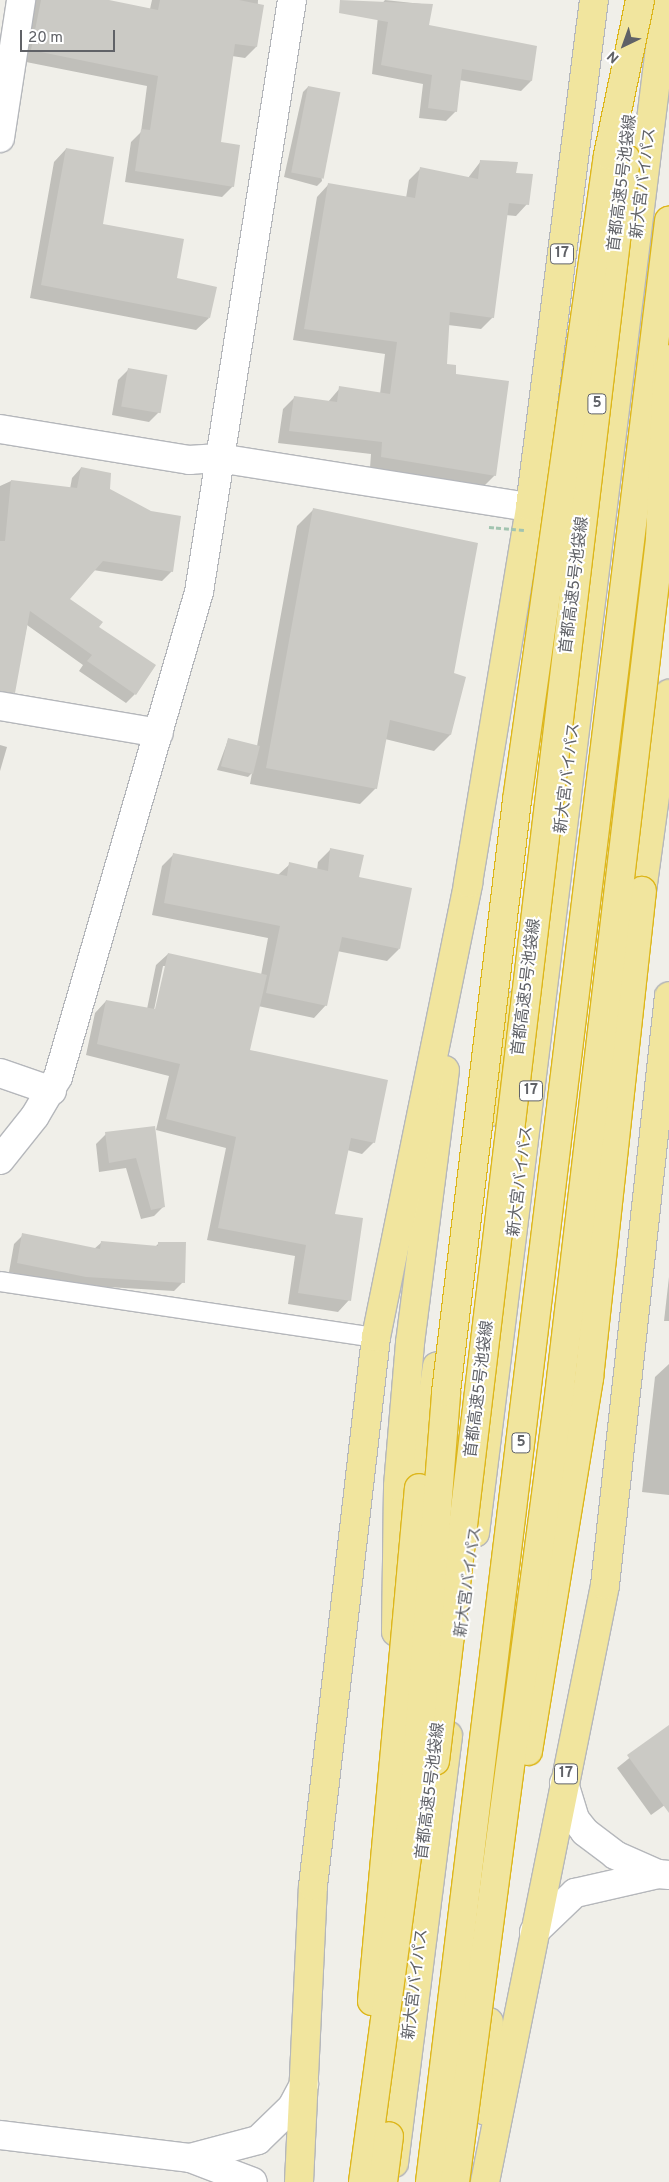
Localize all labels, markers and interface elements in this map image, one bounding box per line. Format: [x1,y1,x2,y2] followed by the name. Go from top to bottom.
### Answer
[22,20,118,52] scale bar
[599,20,649,70] north arrow
[28,29,63,48] text: 20 m
[604,47,623,66] text: N
[605,113,641,253] street label: 首都高速5号池袋線
[628,126,660,240] street label: 新大宮バイパス
[550,242,574,266] road number: 17
[587,392,607,416] road number: 5
[557,515,593,655] street label: 首都高速5号池袋線
[552,721,584,835] street label: 新大宮バイパス
[509,917,545,1057] street label: 首都高速5号池袋線
[518,1078,544,1104] road number: 17
[505,1124,537,1238] street label: 新大宮バイパス
[462,1319,498,1459] street label: 首都高速5号池袋線
[511,1430,531,1456] road number: 5
[452,1525,486,1639] street label: 新大宮バイパス
[413,1721,449,1861] street label: 首都高速5号池袋線
[554,1762,578,1786] road number: 17
[400,1927,432,2041] street label: 新大宮バイパス

